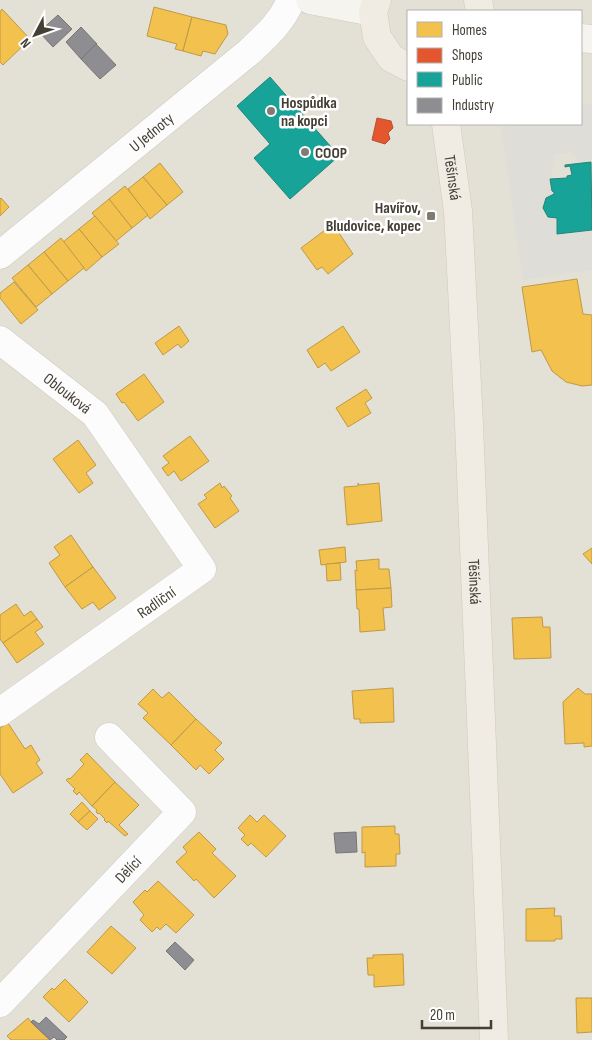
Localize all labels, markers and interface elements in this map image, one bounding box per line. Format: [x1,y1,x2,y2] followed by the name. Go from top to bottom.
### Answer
[10,10,60,60] north arrow
[407,10,582,125] legend
[452,21,487,40] text: Homes
[17,35,34,52] text: N
[452,46,483,65] text: Shops
[452,71,483,90] text: Public
[281,94,337,131] place label: Hospůdka na kopci
[452,96,494,115] text: Industry
[265,105,277,117] marker: Hospůdka na kopci
[126,109,178,157] street label: U Jednoty
[315,144,347,163] place label: COOP
[299,146,311,158] marker: COOP
[439,154,464,202] street label: Těšínská
[326,199,421,236] place label: Havířov, Bludovice, kopec
[425,210,437,222] marker: Havířov, Bludovice, kopec
[39,370,95,419] street label: Oblouková
[463,559,484,605] street label: Těšínská
[134,583,180,623] street label: Radliční
[112,853,146,887] street label: Dělící
[422,998,491,1030] scale bar
[430,1006,455,1025] text: 20 m

